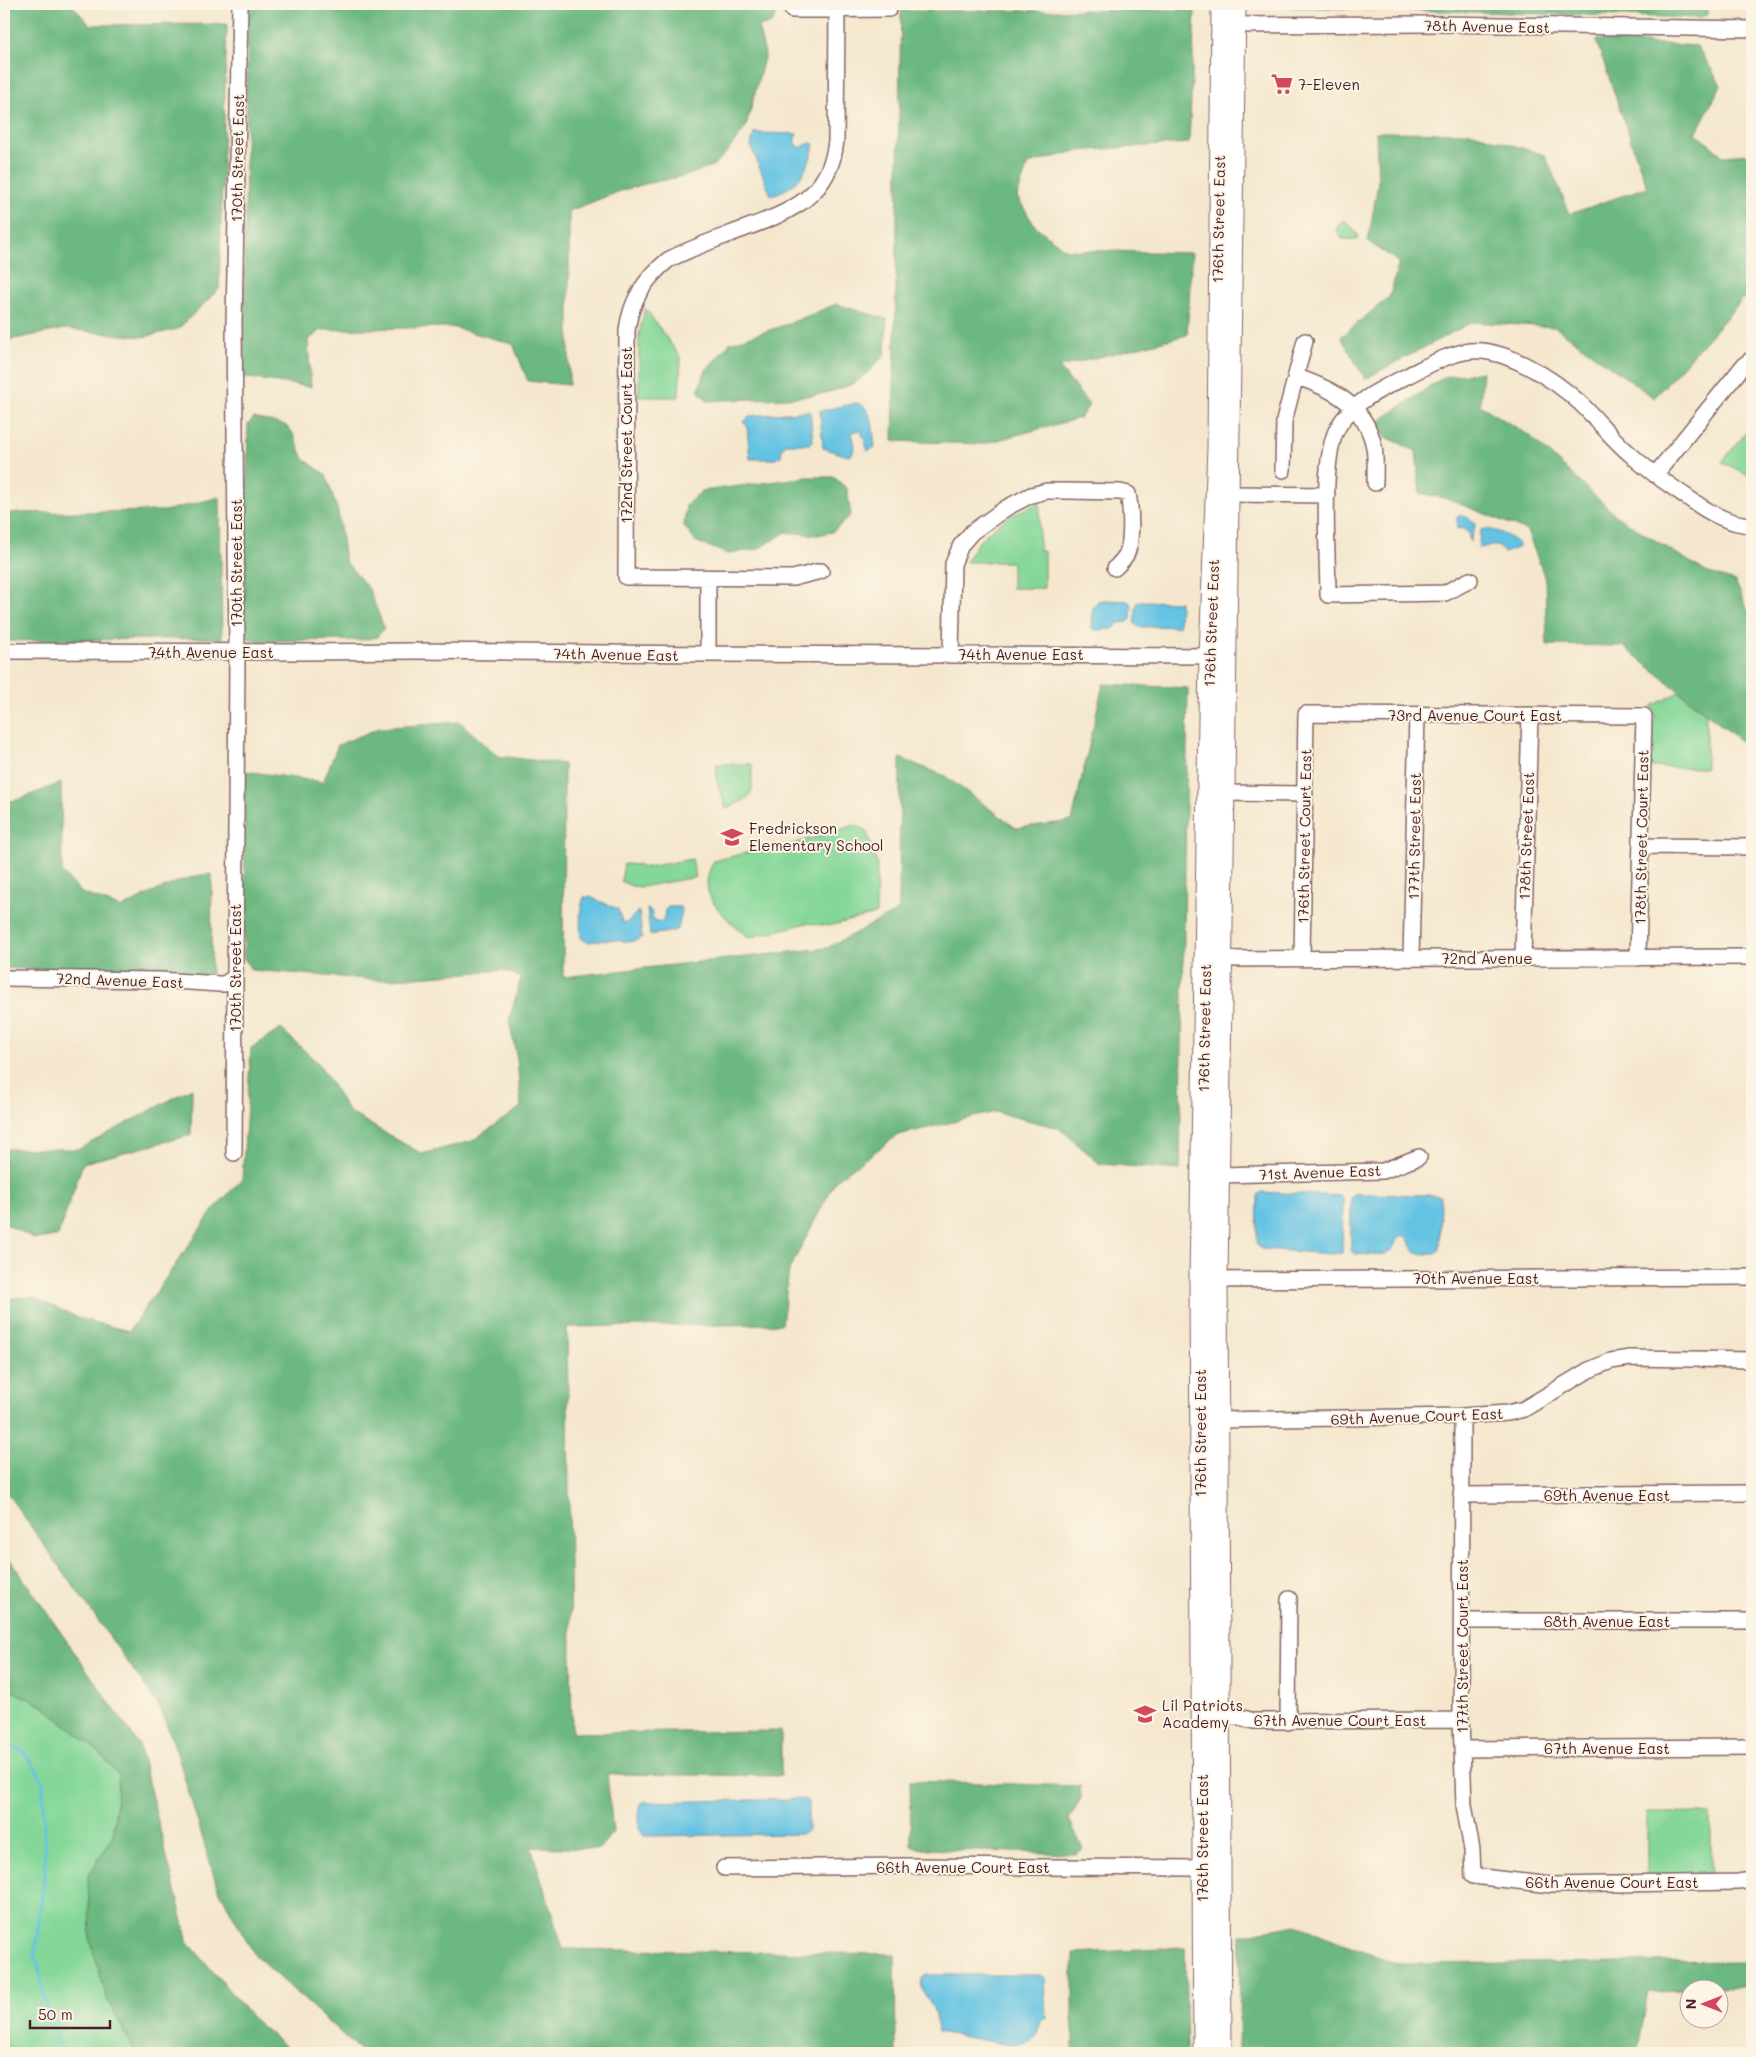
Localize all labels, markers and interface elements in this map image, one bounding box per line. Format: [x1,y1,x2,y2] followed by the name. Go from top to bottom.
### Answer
[1424,15,1550,37] street label: 78th Avenue East
[1269,71,1295,97] supermarket icon: 7-Eleven
[1298,74,1360,94] place label: 7-Eleven
[226,94,248,222] street label: 170th Street East
[1207,155,1229,283] street label: 176th Street East
[616,346,636,524] street label: 172nd Street Court East
[226,499,246,627] street label: 170th Street East
[1199,559,1223,687] street label: 176th Street East
[148,642,274,662] street label: 74th Avenue East
[553,643,679,665] street label: 74th Avenue East
[958,644,1084,664] street label: 74th Avenue East
[1388,705,1562,725] street label: 73rd Avenue Court East
[1292,748,1316,924] street label: 176th Street Court East
[1629,749,1653,925] street label: 178th Street Court East
[1403,772,1425,900] street label: 177th Street East
[1514,772,1538,900] street label: 178th Street East
[749,818,884,855] place label: Fredrickson Elementary School
[719,824,745,850] school or university icon: Fredrickson Elementary School
[225,904,245,1032] street label: 170th Street East
[1441,948,1533,968] street label: 72nd Avenue
[1193,964,1215,1092] street label: 176th Street East
[56,968,184,992] street label: 72nd Avenue East
[1259,1160,1381,1184] street label: 71st Avenue East
[1413,1268,1539,1288] street label: 70th Avenue East
[1190,1369,1210,1497] street label: 176th Street East
[1330,1403,1504,1429] street label: 69th Avenue Court East
[1544,1485,1670,1505] street label: 69th Avenue East
[1452,1559,1472,1733] street label: 177th Street Court East
[1544,1611,1670,1631] street label: 68th Avenue East
[1162,1695,1243,1732] place label: Lil Patriots Academy
[1132,1701,1158,1727] school or university icon: Lil Patriots Academy
[1254,1710,1426,1730] street label: 67th Avenue Court East
[1544,1738,1670,1758] street label: 67th Avenue East
[1192,1774,1212,1902] street label: 176th Street East
[876,1857,1050,1877] street label: 66th Avenue Court East
[1525,1872,1699,1892] street label: 66th Avenue Court East
[1678,1980,1728,2030] north arrow
[30,1997,110,2029] scale bar
[1681,1999,1700,2009] text: N
[38,2004,73,2024] text: 50 m

